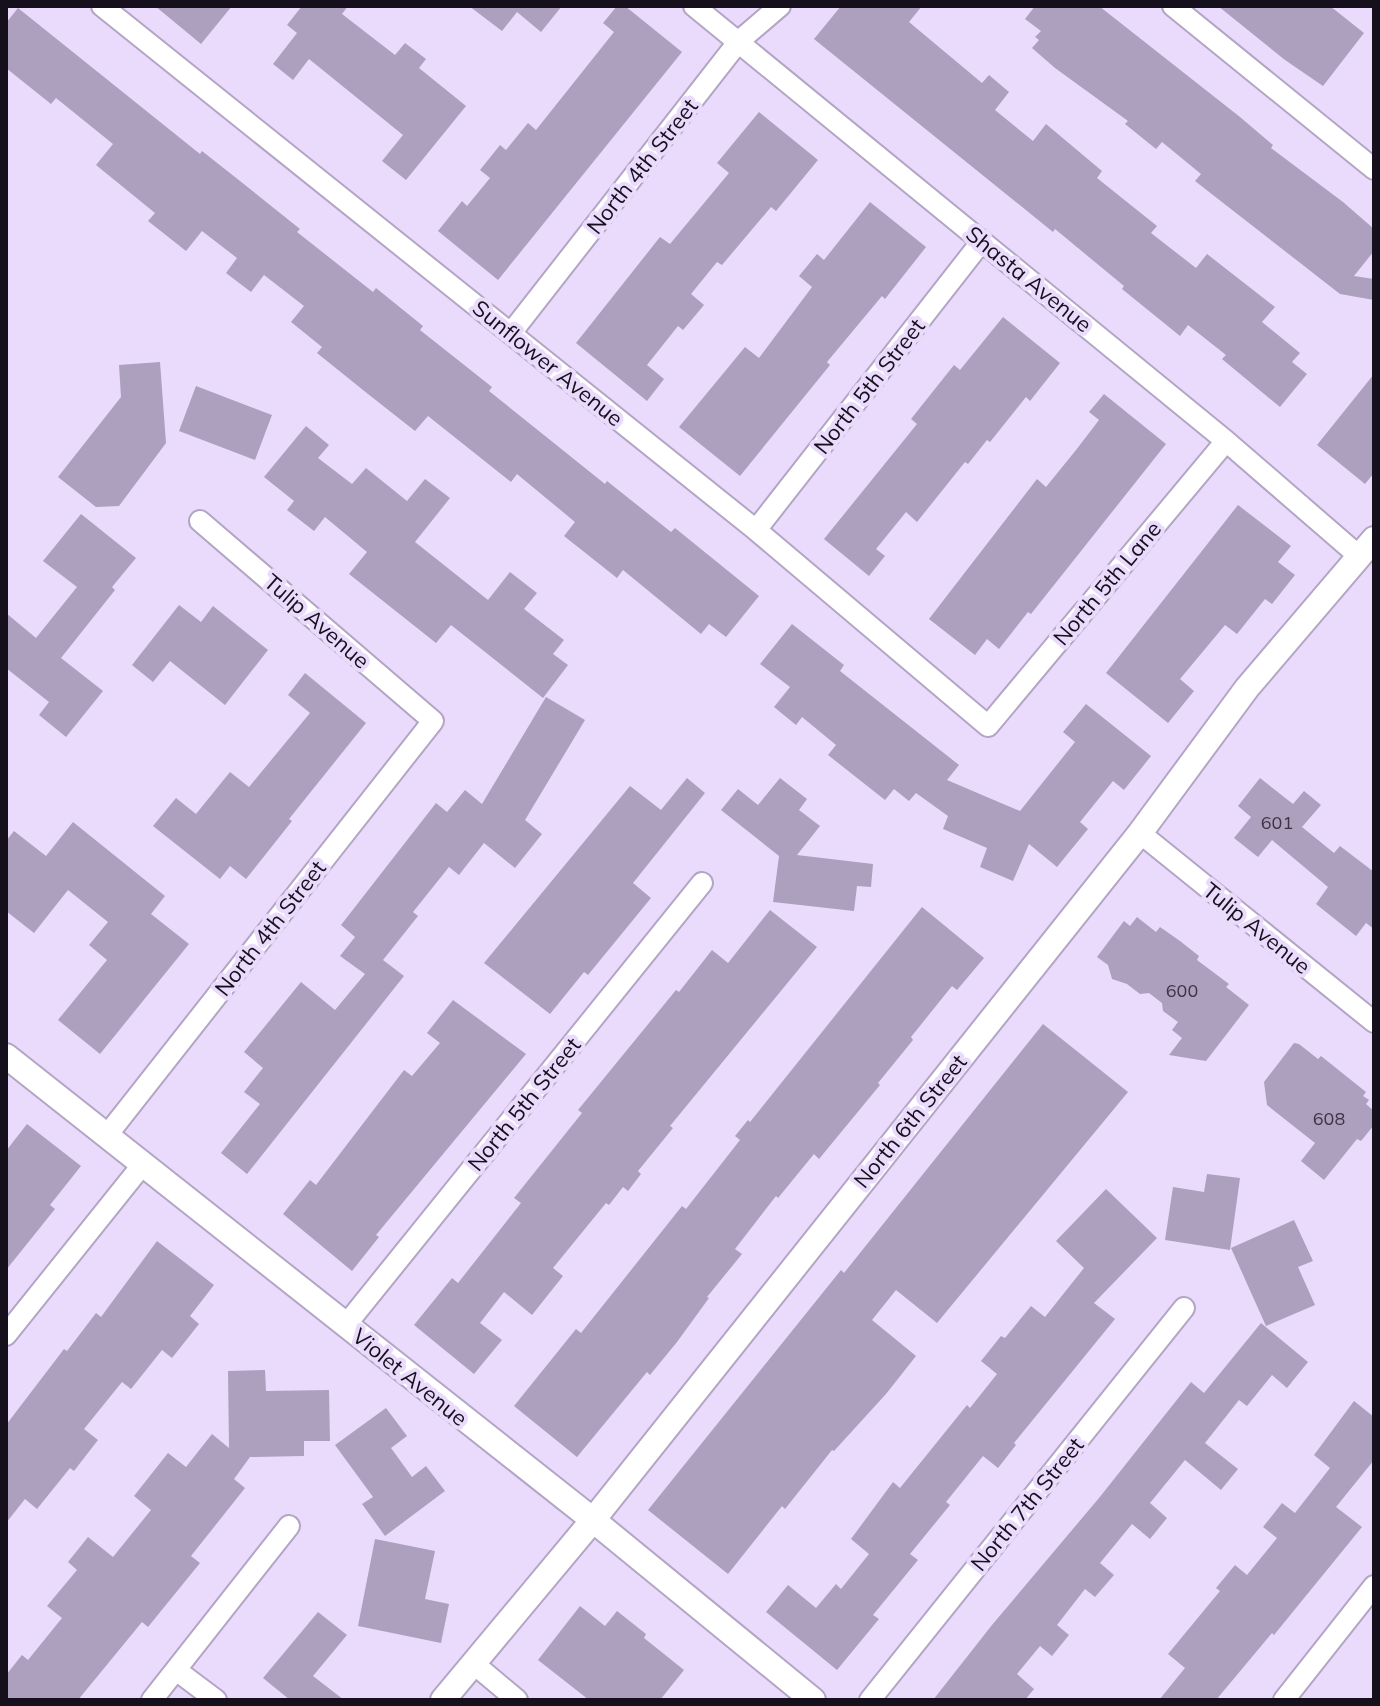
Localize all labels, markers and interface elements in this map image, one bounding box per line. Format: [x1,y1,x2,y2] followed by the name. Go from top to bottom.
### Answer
[580,92,704,239] street label: North 4th Street
[960,220,1098,338] street label: Shasta Avenue
[467,294,629,432] street label: Sunflower Avenue
[807,312,931,459] street label: North 5th Street
[1047,515,1167,651] street label: North 5th Lane
[259,568,375,674] street label: Tulip Avenue
[1261,811,1293,834] house number: 601
[208,854,332,1001] street label: North 4th Street
[1198,876,1316,980] street label: Tulip Avenue
[1166,979,1198,1002] house number: 600
[461,1031,587,1177] street label: North 5th Street
[847,1048,973,1194] street label: North 6th Street
[1313,1107,1345,1130] house number: 608
[347,1322,473,1432] street label: Violet Avenue
[964,1431,1090,1577] street label: North 7th Street

